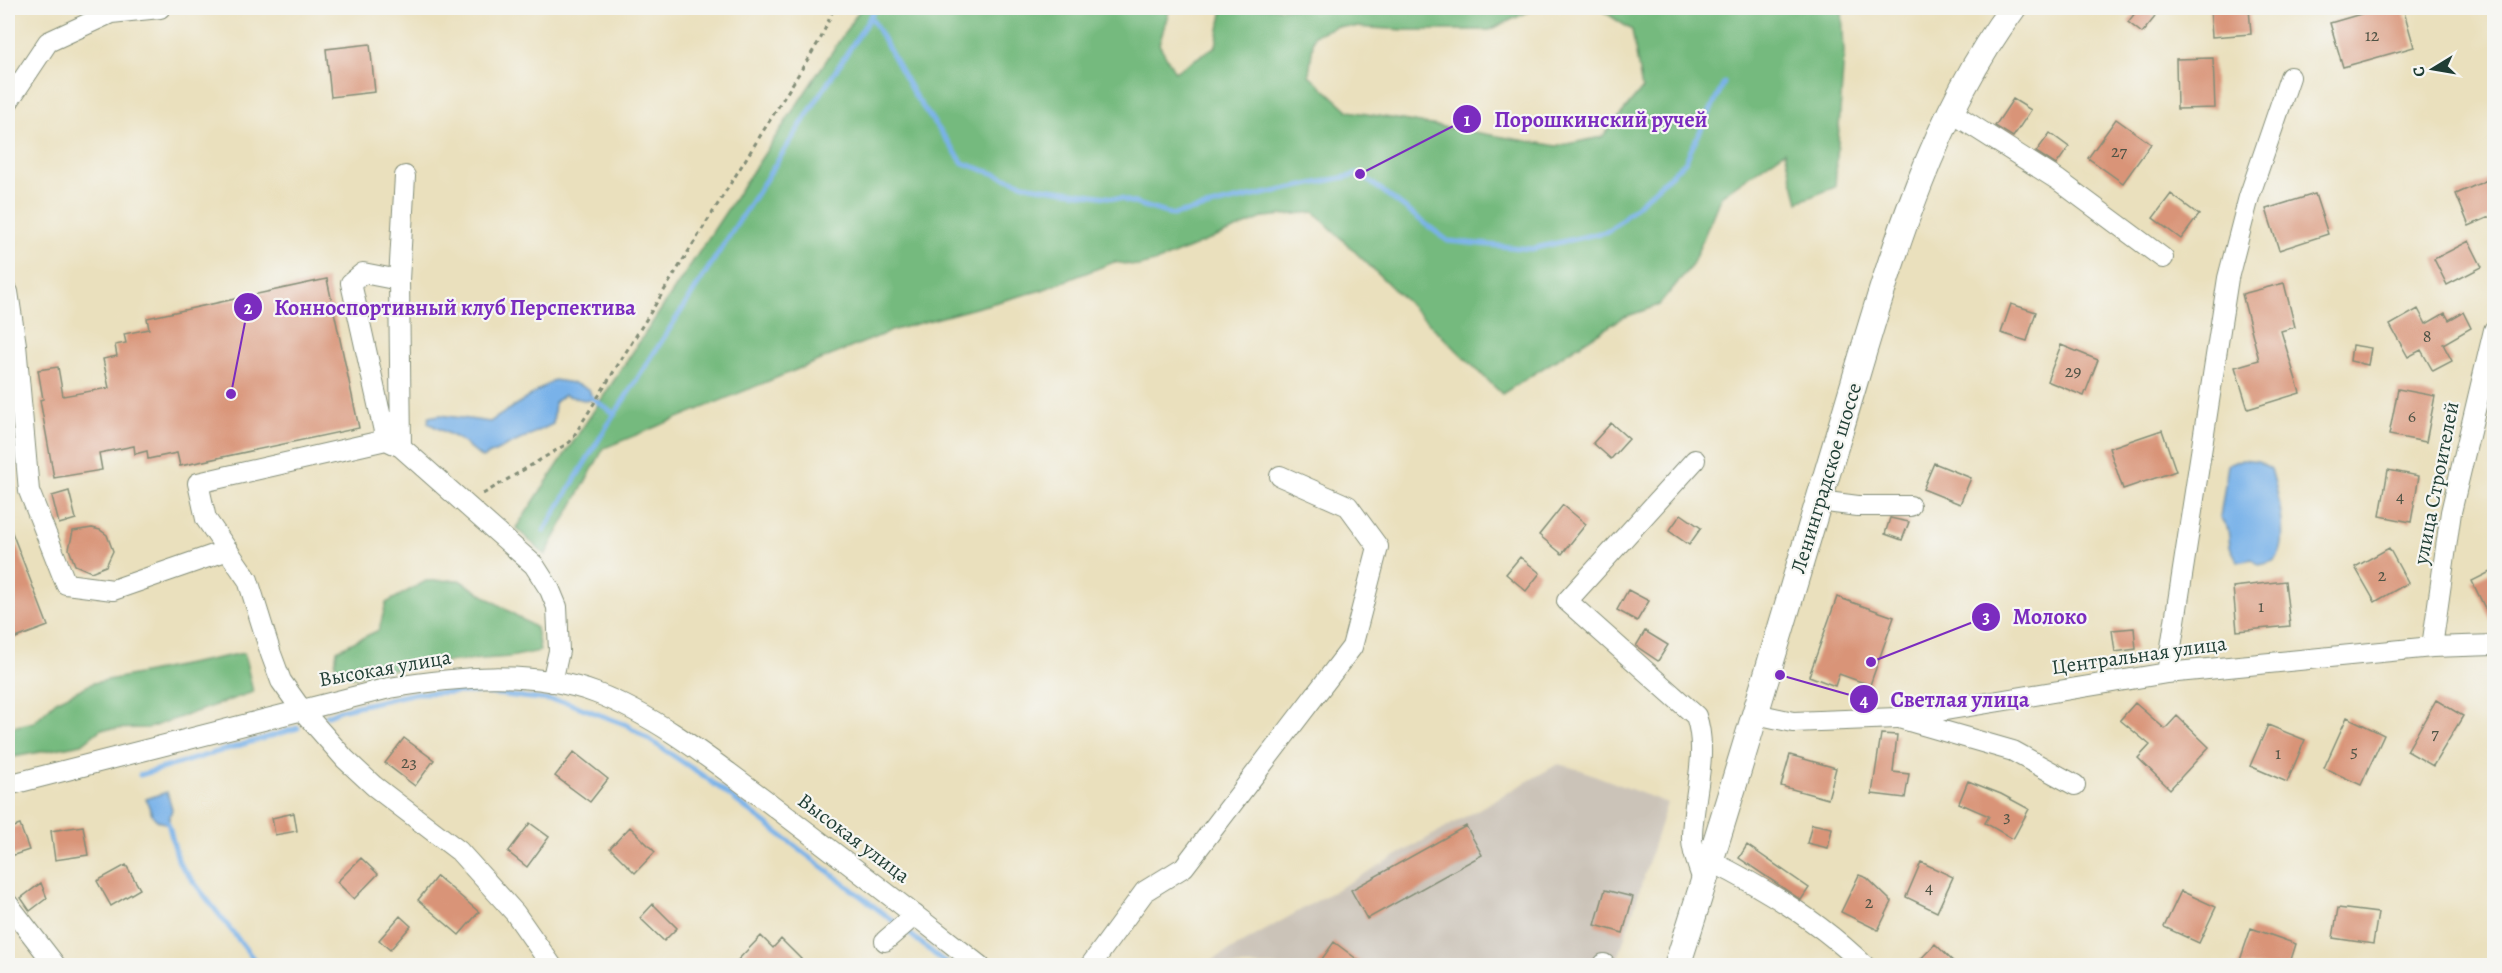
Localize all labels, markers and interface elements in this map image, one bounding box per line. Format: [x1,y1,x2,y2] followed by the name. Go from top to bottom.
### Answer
[2365,23,2380,47] house number: 12
[2403,39,2463,99] north arrow
[2407,65,2431,79] text: С
[1452,99,1719,139] callout: Порошкинский ручей
[1494,105,1708,135] text: Порошкинский ручей
[1464,108,1471,132] text: 1
[2111,139,2127,163] house number: 27
[233,287,648,327] callout: Конноспортивный клуб Перспектива
[274,293,636,323] text: Конноспортивный клуб Перспектива
[244,296,253,320] text: 2
[2423,324,2431,348] house number: 8
[2065,359,2081,383] house number: 29
[1784,379,1868,577] street label: Ленинградское шоссе
[2406,399,2466,568] street label: улица Строителей
[2408,404,2416,428] house number: 6
[2396,484,2404,508] house number: 4
[2378,563,2387,587] house number: 2
[2258,594,2264,618] house number: 1
[1971,597,2100,637] callout: Молоко
[2013,602,2087,632] text: Молоко
[1982,605,1990,629] text: 3
[2050,629,2229,681] street label: Центральная улица
[317,643,454,693] street label: Высокая улица
[1849,679,2041,719] callout: Светлая улица
[1891,685,2030,715] text: Светлая улица
[1860,688,1869,712] text: 4
[2431,721,2439,745] house number: 7
[2350,739,2358,763] house number: 5
[2275,741,2281,765] house number: 1
[401,750,417,774] house number: 23
[792,787,916,890] street label: Высокая улица
[2003,804,2011,828] house number: 3
[1925,875,1933,899] house number: 4
[1865,890,1874,914] house number: 2

